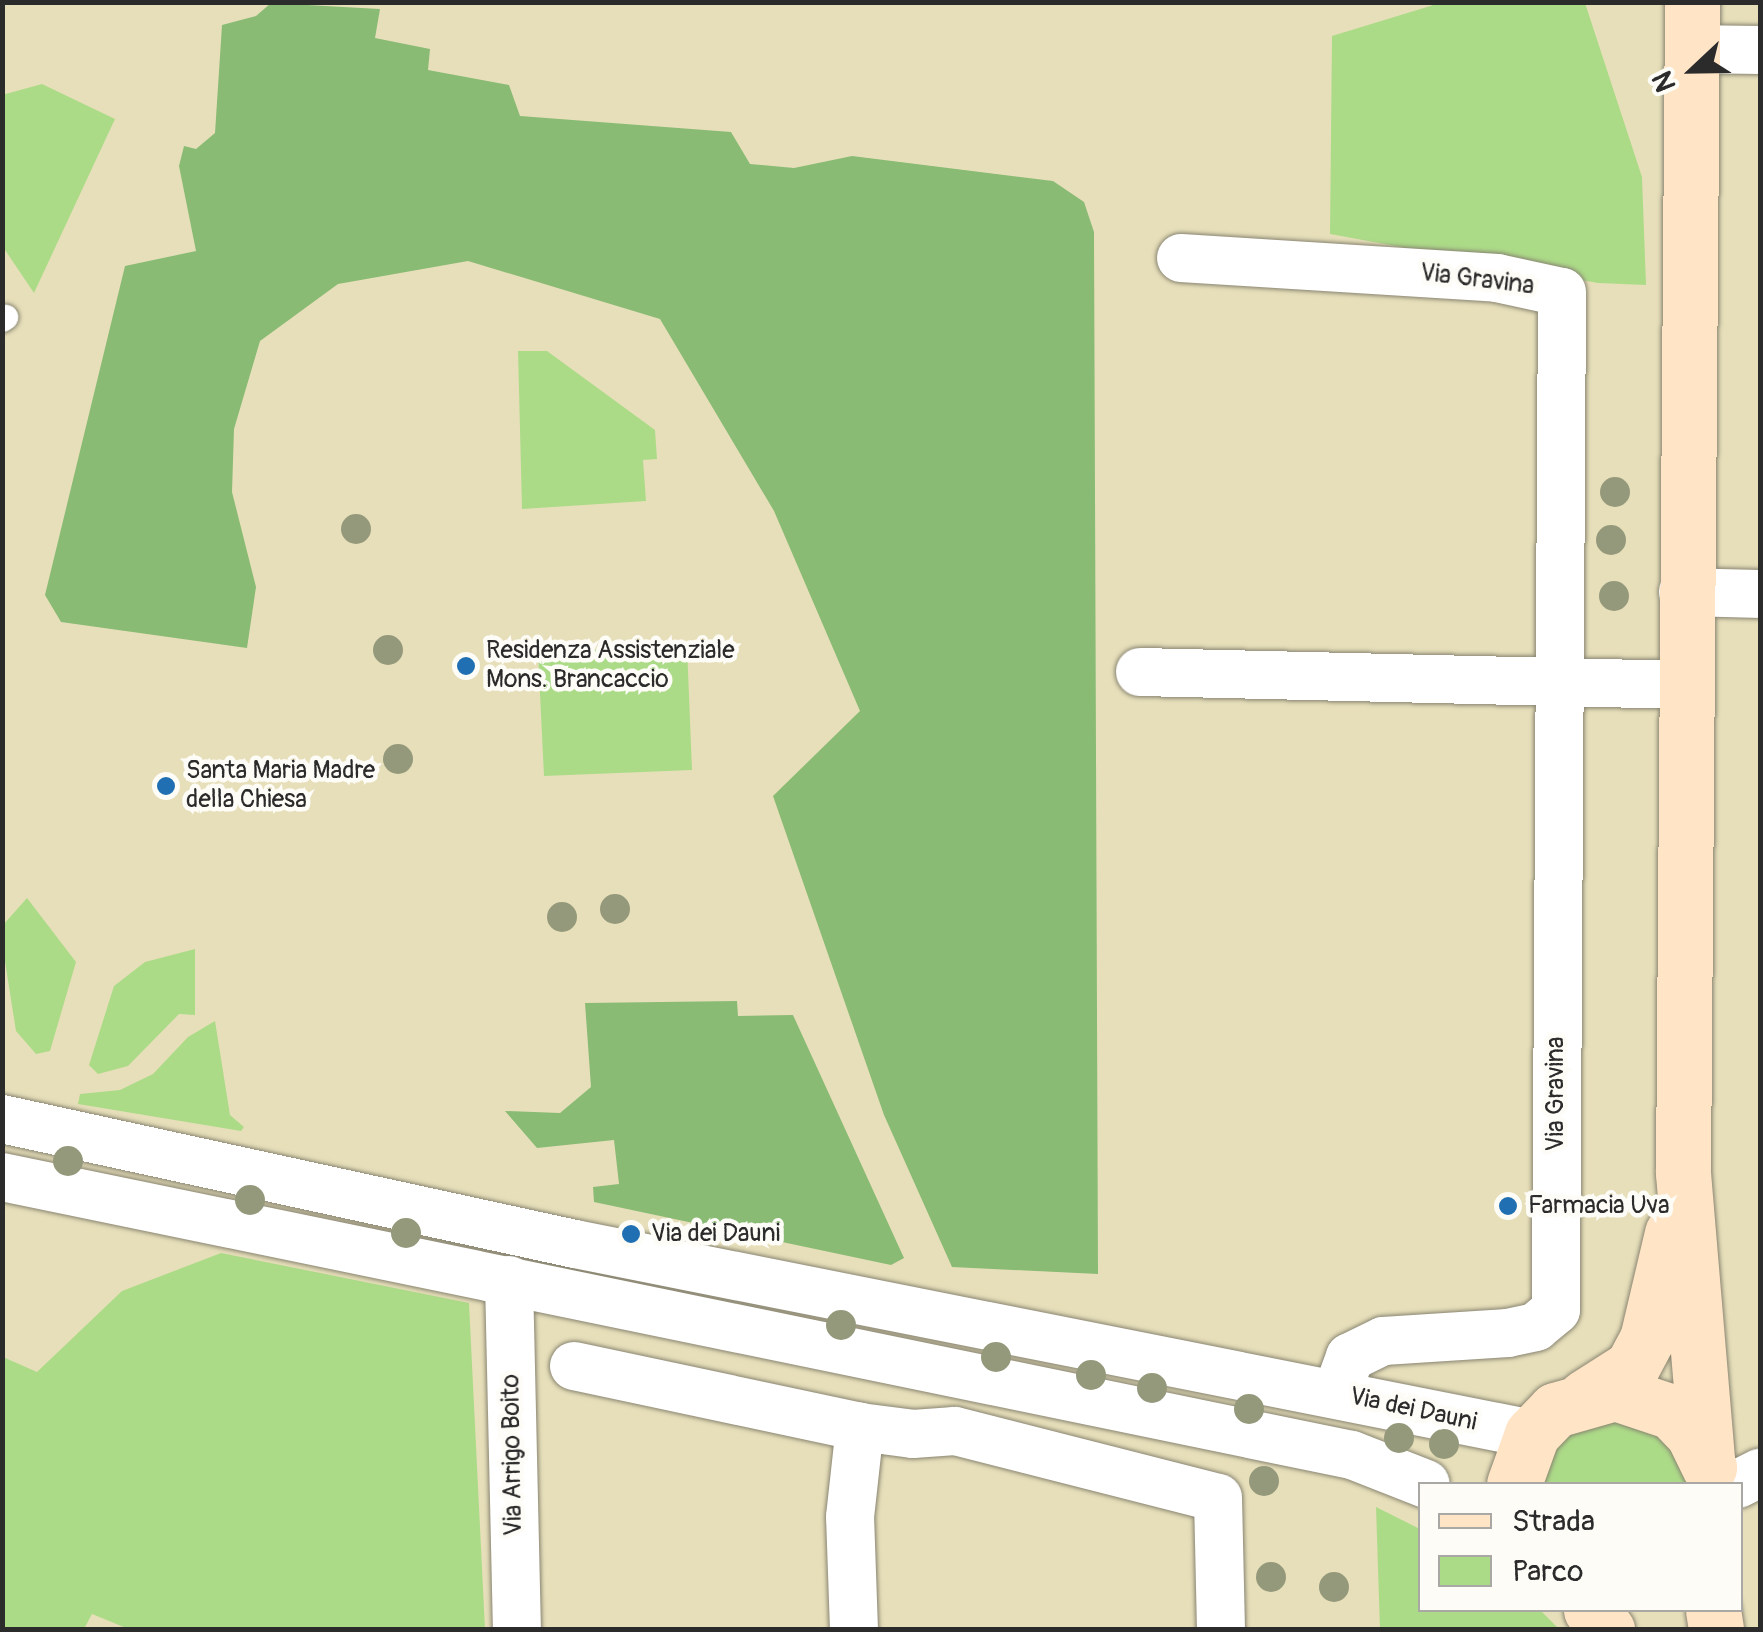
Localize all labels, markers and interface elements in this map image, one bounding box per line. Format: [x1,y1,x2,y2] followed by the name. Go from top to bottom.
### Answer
[1643,20,1743,120] north arrow
[1645,66,1684,97] text: N
[1418,258,1536,302] street label: Via Gravina
[486,637,735,696] place label: Residenza Assistenziale Mons. Brancaccio
[455,655,477,677] marker: Residenza Assistenziale Mons. Brancaccio
[186,757,375,816] place label: Santa Maria Madre della Chiesa
[155,775,177,797] marker: Santa Maria Madre della Chiesa
[1541,1037,1571,1151] street label: Via Gravina
[1528,1191,1670,1221] place label: Farmacia Uva
[1497,1195,1519,1217] marker: Farmacia Uva
[651,1219,780,1249] place label: Via dei Dauni
[620,1223,642,1245] marker: Via dei Dauni
[497,1374,529,1536] street label: Via Arrigo Boito
[1347,1382,1479,1438] street label: Via dei Dauni
[1418,1482,1743,1612] legend
[1512,1503,1595,1540] text: Strada
[1512,1553,1583,1590] text: Parco

